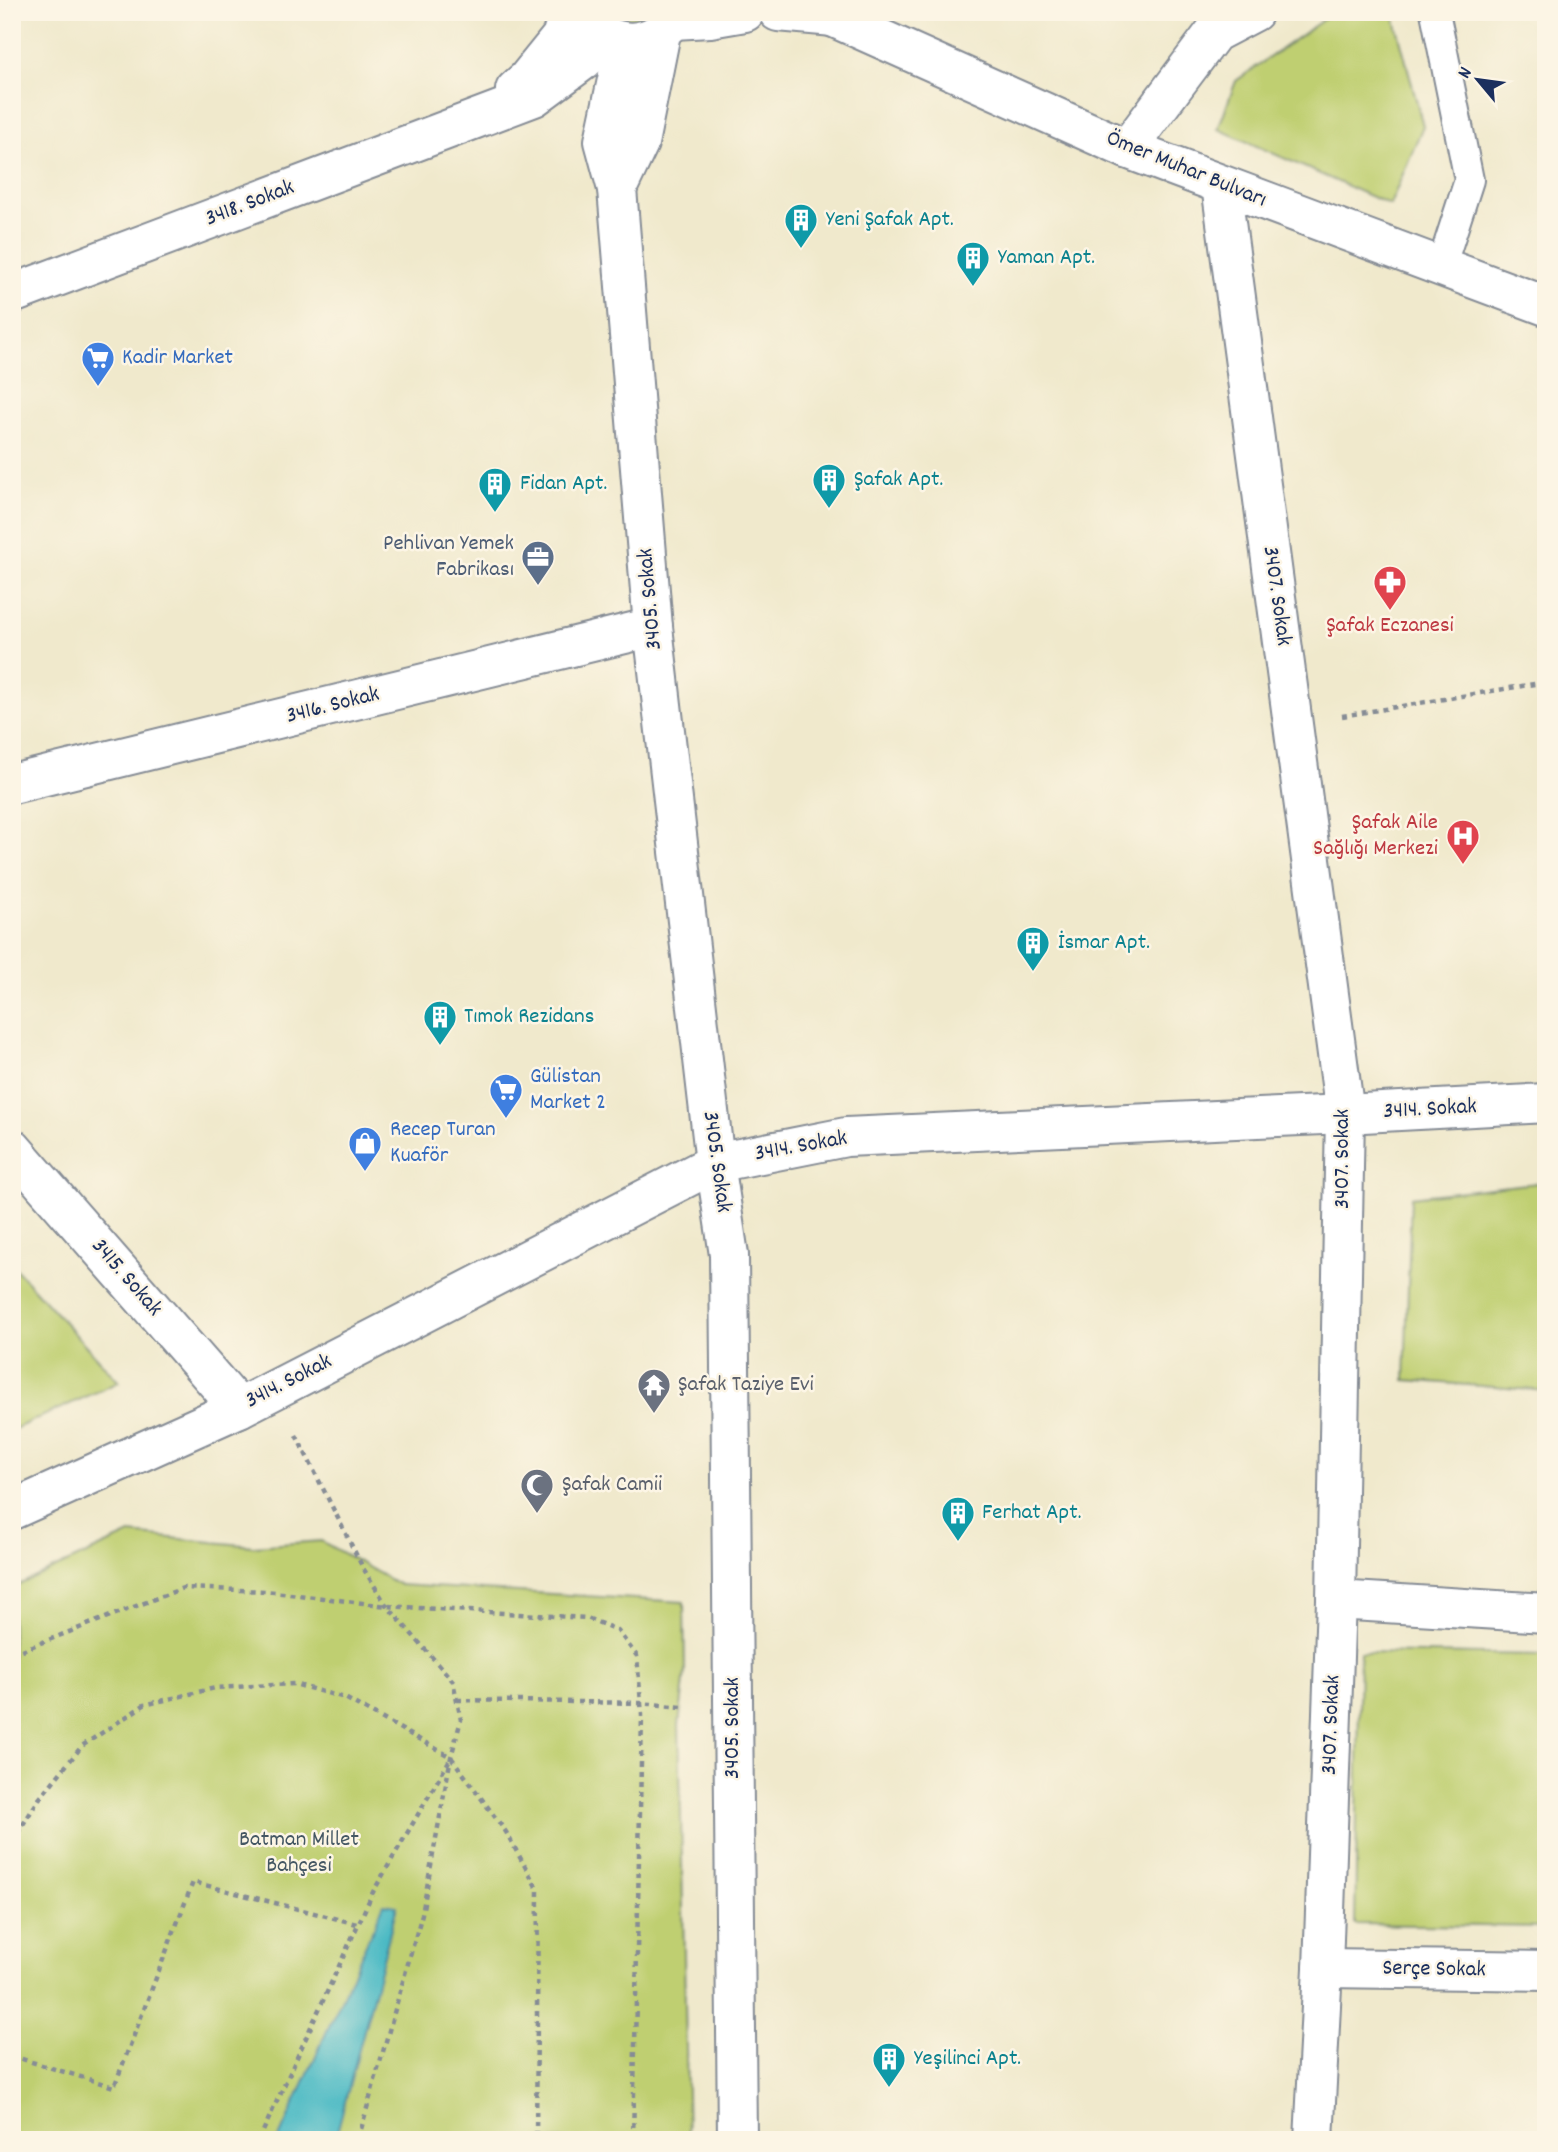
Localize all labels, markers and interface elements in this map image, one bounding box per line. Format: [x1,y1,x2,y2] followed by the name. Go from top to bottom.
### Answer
[1442,46,1512,116] north arrow
[1452,63,1480,84] text: N
[1101,123,1271,217] street label: Ömer Muhar Bulvarı
[201,172,299,236] street label: 3418. Sokak
[782,201,820,250] building icon: Yeni Şafak Apt.
[826,204,954,237] place label: Yeni Şafak Apt.
[954,239,992,288] building icon: Yaman Apt.
[998,242,1095,275] place label: Yaman Apt.
[79,339,117,388] supermarket icon: Kadir Market
[122,342,233,375] place label: Kadir Market
[810,461,848,510] building icon: Şafak Apt.
[854,464,943,497] place label: Şafak Apt.
[476,465,514,514] building icon: Fidan Apt.
[520,468,607,501] place label: Fidan Apt.
[383,528,514,587] place label: Pehlivan Yemek Fabrikası
[519,538,557,587] office icon: Pehlivan Yemek Fabrikası
[1253,544,1299,648] street label: 3407. Sokak
[630,547,672,651] street label: 3405. Sokak
[1371,563,1409,612] pharmacy icon: Şafak Eczanesi
[1326,610,1454,643] place label: Şafak Eczanesi
[283,678,383,734] street label: 3416. Sokak
[1313,807,1438,866] place label: Şafak Aile Sağlığı Merkezi
[1444,817,1482,866] hospital icon: Şafak Aile Sağlığı Merkezi
[1014,924,1052,973] building icon: İsmar Apt.
[1058,927,1150,960] place label: İsmar Apt.
[421,998,459,1047] building icon: Tımok Rezidans
[464,1001,594,1034] place label: Tımok Rezidans
[530,1061,606,1120] place label: Gülistan Market 2
[487,1071,525,1120] supermarket icon: Gülistan Market 2
[1382,1091,1478,1129] street label: 3414. Sokak
[693,1109,739,1215] street label: 3405. Sokak
[1327,1109,1360,1209] street label: 3407. Sokak
[390,1114,496,1173] place label: Recep Turan Kuaför
[752,1123,850,1171] street label: 3414. Sokak
[346,1124,384,1173] shop icon: Recep Turan Kuaför
[83,1231,169,1325] street label: 3415. Sokak
[240,1346,338,1418] street label: 3414. Sokak
[635,1366,673,1415] temple icon: Şafak Taziye Evi
[678,1369,814,1402] place label: Şafak Taziye Evi
[518,1466,556,1515] mosque icon: Şafak Camii
[562,1469,662,1502] place label: Şafak Camii
[939,1494,977,1543] building icon: Ferhat Apt.
[982,1497,1081,1530] place label: Ferhat Apt.
[1314,1674,1350,1776] street label: 3407. Sokak
[717,1677,750,1779] street label: 3405. Sokak
[239,1824,359,1883] park label: Batman Millet Bahçesi
[1382,1953,1486,1987] street label: Serçe Sokak
[870,2040,908,2089] building icon: Yeşilinci Apt.
[914,2043,1021,2076] place label: Yeşilinci Apt.

